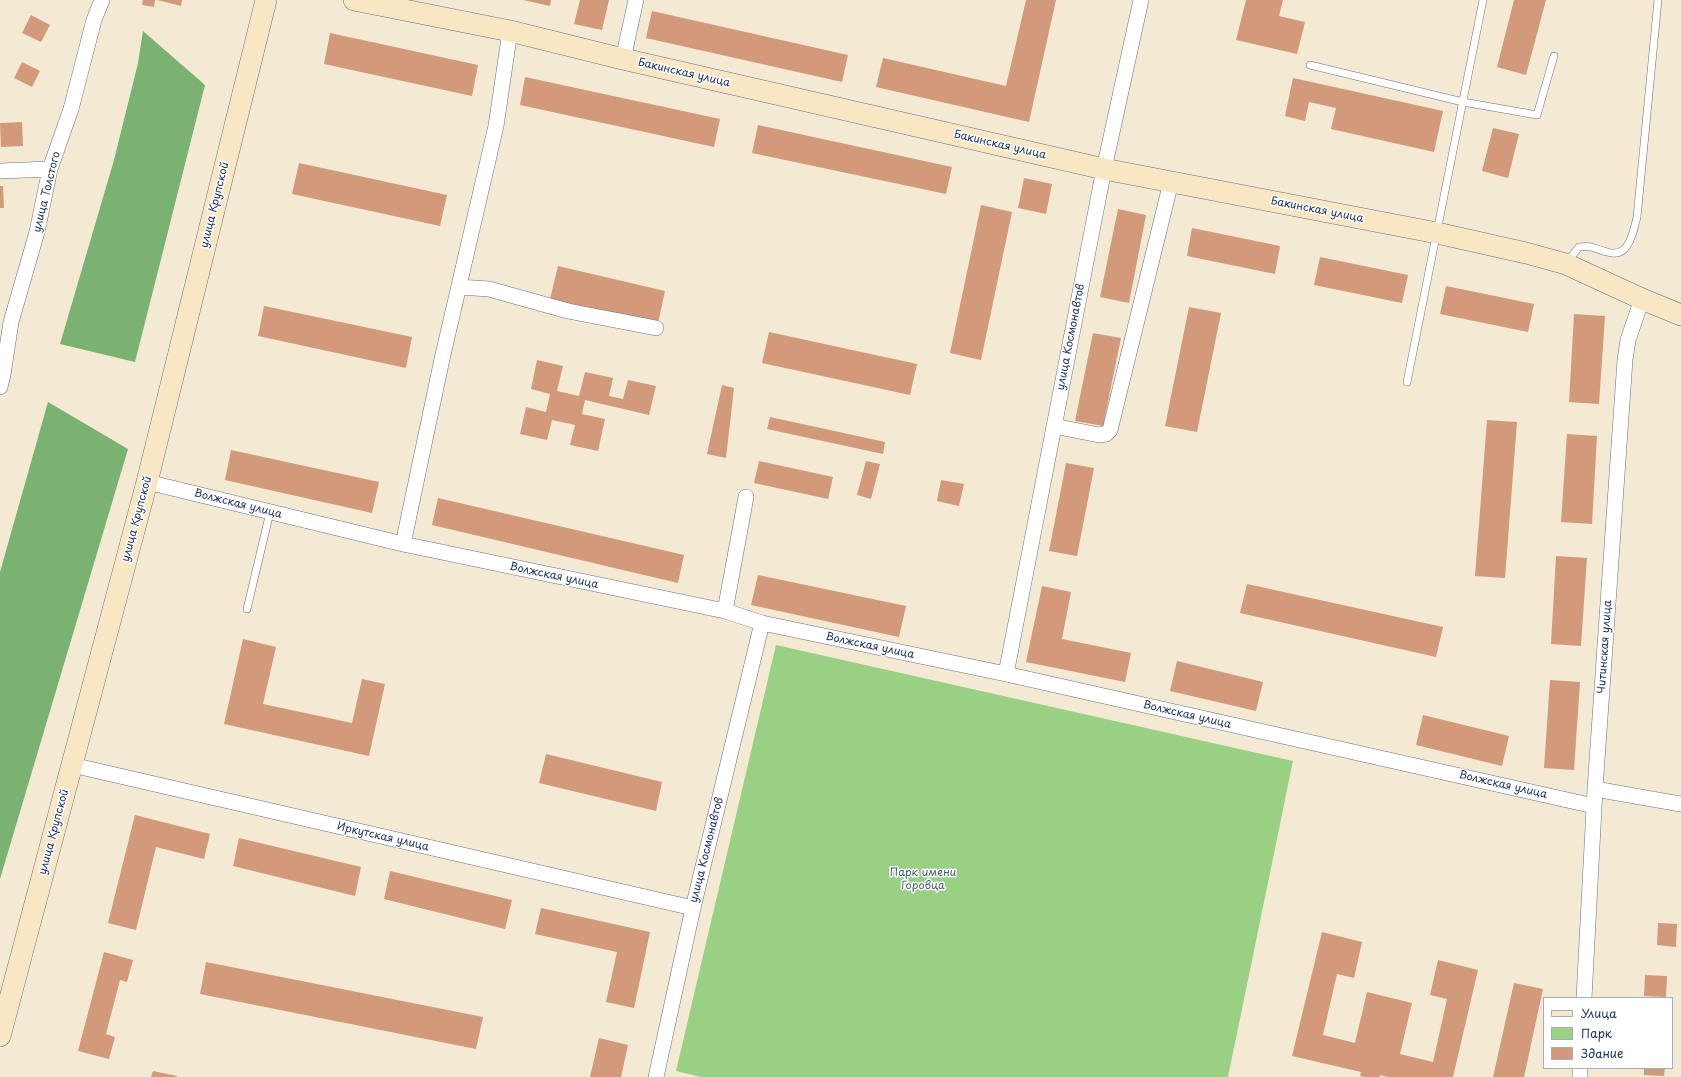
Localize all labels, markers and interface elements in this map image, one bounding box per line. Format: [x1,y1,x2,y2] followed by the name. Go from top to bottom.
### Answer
[637,56,731,90] street label: Бакинская улица
[953,128,1047,162] street label: Бакинская улица
[31,150,63,234] street label: улица Толстого
[198,161,232,249] street label: улица Крупской
[1269,195,1365,225] street label: Бакинская улица
[1054,283,1088,391] street label: улица Космонавтов
[119,475,155,563] street label: улица Крупской
[193,487,283,521] street label: Волжская улица
[509,560,599,592] street label: Волжская улица
[1595,600,1615,694] street label: Читинская улица
[825,630,915,662] street label: Волжская улица
[1142,698,1232,732] street label: Волжская улица
[1458,768,1548,802] street label: Волжская улица
[36,788,72,876] street label: улица Крупской
[688,796,726,904] street label: улица Космонавтов
[336,820,430,854] street label: Иркутская улица
[890,866,956,892] park label: Парк имени Горовца
[1543,997,1673,1069] legend
[1581,1004,1617,1022] text: Улица
[1581,1024,1612,1042] text: Парк
[1581,1044,1623,1062] text: Здание

